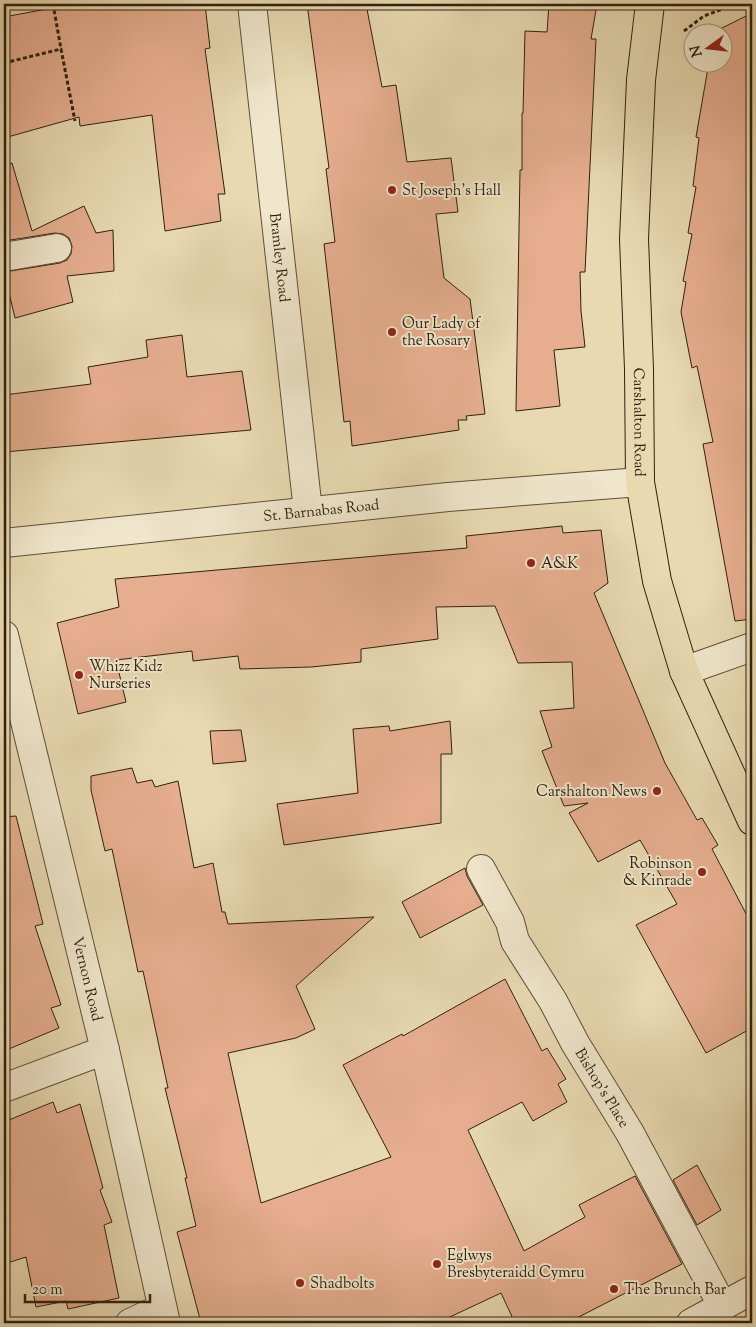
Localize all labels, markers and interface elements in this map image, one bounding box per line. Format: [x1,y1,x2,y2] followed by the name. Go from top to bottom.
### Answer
[684,22,734,72] north arrow
[686,43,708,59] text: N
[402,181,501,202] place label: St Joseph's Hall
[386,184,398,196] marker: St Joseph's Hall
[263,212,294,304] street label: Bramley Road
[402,314,481,352] place label: Our Lady of the Rosary
[386,326,398,338] marker: Our Lady of the Rosary
[627,368,649,477] street label: Carshalton Road
[262,495,381,528] street label: St. Barnabas Road
[541,554,578,575] place label: A&K
[525,557,537,569] marker: A&K
[89,657,163,695] place label: Whizz Kidz Nurseries
[73,669,85,681] marker: Whizz Kidz Nurseries
[536,782,647,803] place label: Carshalton News
[651,785,663,797] marker: Carshalton News
[623,854,692,892] place label: Robinson & Kinrade
[696,866,708,878] marker: Robinson & Kinrade
[66,935,107,1024] street label: Vernon Road
[569,1045,634,1132] street label: Bishop's Place
[447,1246,585,1284] place label: Eglwys Bresbyteraidd Cymru
[431,1258,443,1270] marker: Eglwys Bresbyteraidd Cymru
[25,1272,150,1304] scale bar
[310,1274,375,1295] place label: Shadbolts
[294,1277,306,1289] marker: Shadbolts
[32,1280,63,1301] text: 20 m
[624,1280,727,1301] place label: The Brunch Bar
[608,1283,620,1295] marker: The Brunch Bar

